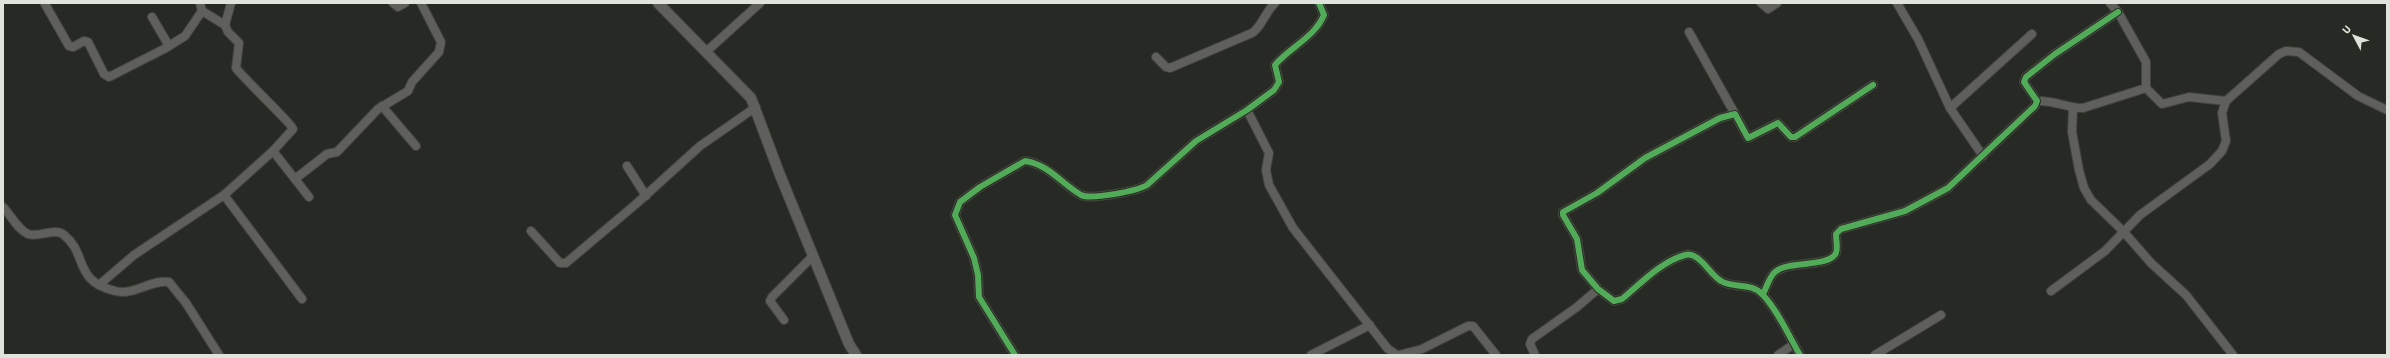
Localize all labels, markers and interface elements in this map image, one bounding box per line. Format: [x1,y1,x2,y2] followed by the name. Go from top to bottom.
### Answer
[2334,16,2374,56] north arrow
[2339,22,2355,37] text: U

